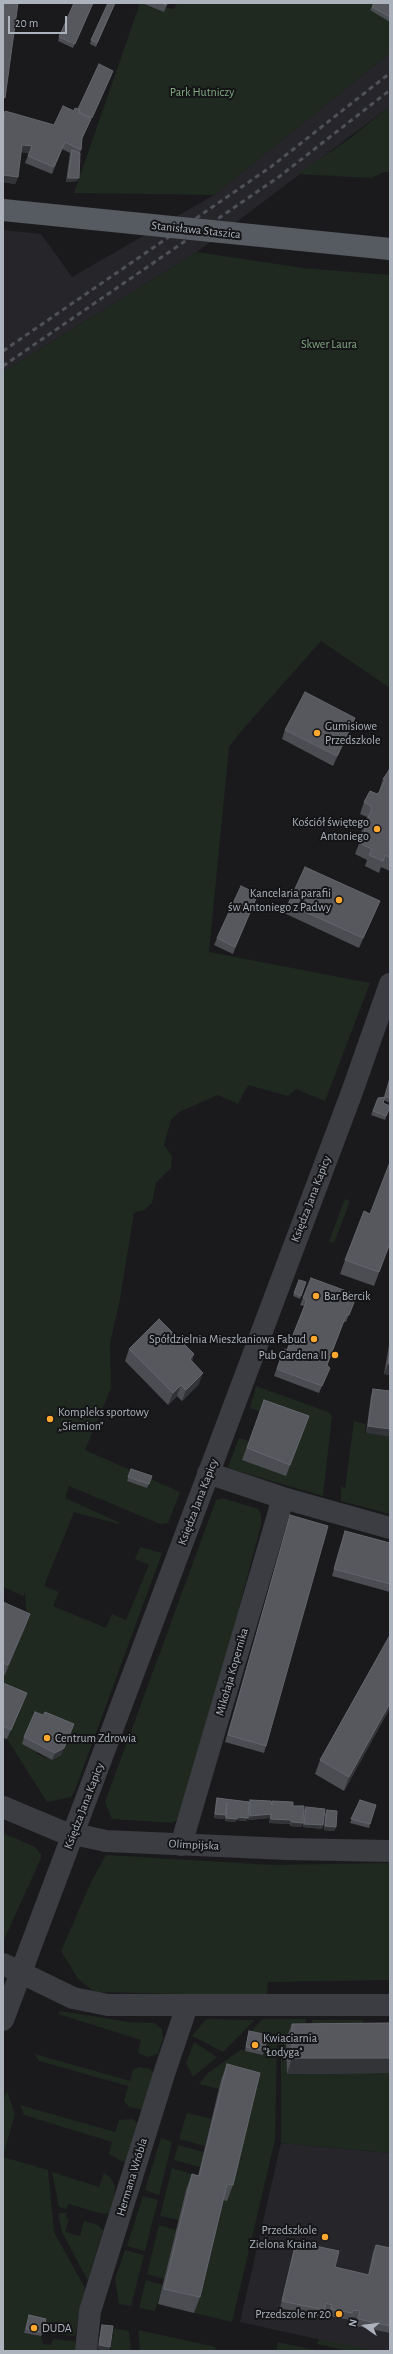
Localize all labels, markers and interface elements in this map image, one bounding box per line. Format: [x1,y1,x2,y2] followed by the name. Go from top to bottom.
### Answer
[10,8,69,34] scale bar
[15,17,38,29] text: 20 m
[170,85,234,99] park label: Park Hutniczy
[151,218,241,242] street label: Stanisława Staszica
[301,337,357,351] park label: Skwer Laura
[325,719,381,747] place label: Gumisiowe Przedszkole
[312,728,322,738] marker: Gumisiowe Przedszkole
[292,815,369,843] place label: Kościół świętego Antoniego
[372,824,382,834] marker: Kościół świętego Antoniego
[228,886,331,914] place label: Kancelaria parafii św Antoniego z Padwy
[334,895,344,905] marker: Kancelaria parafii św Antoniego z Padwy
[288,1154,334,1244] street label: Księdza Jana Kapicy
[324,1289,370,1303] place label: Bar Bercik
[311,1291,321,1301] marker: Bar Bercik
[149,1332,306,1346] place label: Spółdzielnia Mieszkaniowa Fabud
[309,1334,319,1344] marker: Spółdzielnia Mieszkaniowa Fabud
[258,1348,327,1362] place label: Pub Gardena II
[330,1350,340,1360] marker: Pub Gardena II
[58,1405,149,1433] place label: Kompleks sportowy „Siemion”
[45,1414,55,1424] marker: Kompleks sportowy „Siemion”
[175,1457,221,1547] street label: Księdza Jana Kapicy
[213,1627,251,1717] street label: Mikołaja Kopernika
[55,1731,136,1745] place label: Centrum Zdrowia
[42,1733,52,1743] marker: Centrum Zdrowia
[61,1761,107,1851] street label: Księdza Jana Kapicy
[168,1836,220,1854] street label: Olimpijska
[263,2031,317,2059] place label: Kwiaciarnia "Łodyga"
[250,2040,260,2050] marker: Kwiaciarnia "Łodyga"
[113,2136,151,2218] street label: Hermana Wróbla
[249,2223,317,2251] place label: Przedszkole Zielona Kraina
[320,2232,330,2242] marker: Przedszkole Zielona Kraina
[345,2306,385,2346] north arrow
[255,2307,331,2321] place label: Przedszole nr 20
[334,2309,344,2319] marker: Przedszole nr 20
[347,2318,359,2328] text: N
[42,2321,72,2335] place label: DUDA
[29,2323,39,2333] marker: DUDA

